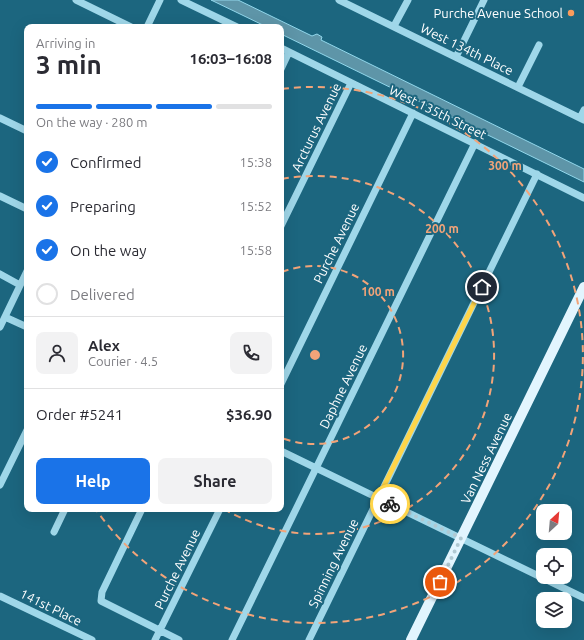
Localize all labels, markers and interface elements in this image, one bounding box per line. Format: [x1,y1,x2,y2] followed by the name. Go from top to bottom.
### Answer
[434,6,564,20] place label: Purche Avenue School
[566,8,576,18] marker: Purche Avenue School
[418,21,516,77] street label: West 134th Place
[36,36,95,50] text: Arriving in
[36,50,102,79] text: 3 min
[189,50,272,67] text: 16:03–16:08
[289,80,343,174] street label: Arcturus Avenue
[387,82,489,142] street label: West 135th Street
[36,115,148,129] text: On the way · 280 m
[36,151,58,173] icon: check
[70,154,142,171] text: Confirmed
[239,155,272,169] text: 15:38
[488,159,522,172] text: 300 m
[36,195,58,217] icon: check
[70,198,136,215] text: Preparing
[239,199,272,213] text: 15:52
[311,201,361,285] street label: Purche Avenue
[425,222,459,235] text: 200 m
[36,239,58,261] icon: check
[70,242,146,259] text: On the way
[239,243,272,257] text: 15:58
[465,270,499,304] pin
[471,276,493,298] icon: home
[361,285,395,298] text: 100 m
[70,286,135,303] text: Delivered
[36,332,78,374] button: person
[230,332,272,374] button: phone
[88,337,120,354] text: Alex
[316,341,370,431] street label: Daphne Avenue
[308,348,322,362] centre of rings
[88,354,158,368] text: Courier · 4.5
[36,406,123,423] text: Order #5241
[226,406,272,423] text: $36.90
[458,410,514,506] street label: Van Ness Avenue
[36,458,150,504] button: Help
[158,458,272,504] button: Share
[370,484,410,524] courier
[379,493,401,515] icon: bike
[536,504,572,540] north arrow
[536,504,572,628] map controls
[305,516,361,610] street label: Spinning Avenue
[152,527,202,611] street label: Purche Avenue
[536,548,572,584] button: locate
[423,565,457,599] pin
[429,571,451,593] icon: bag
[18,586,84,628] street label: 141st Place
[536,592,572,628] button: layers

